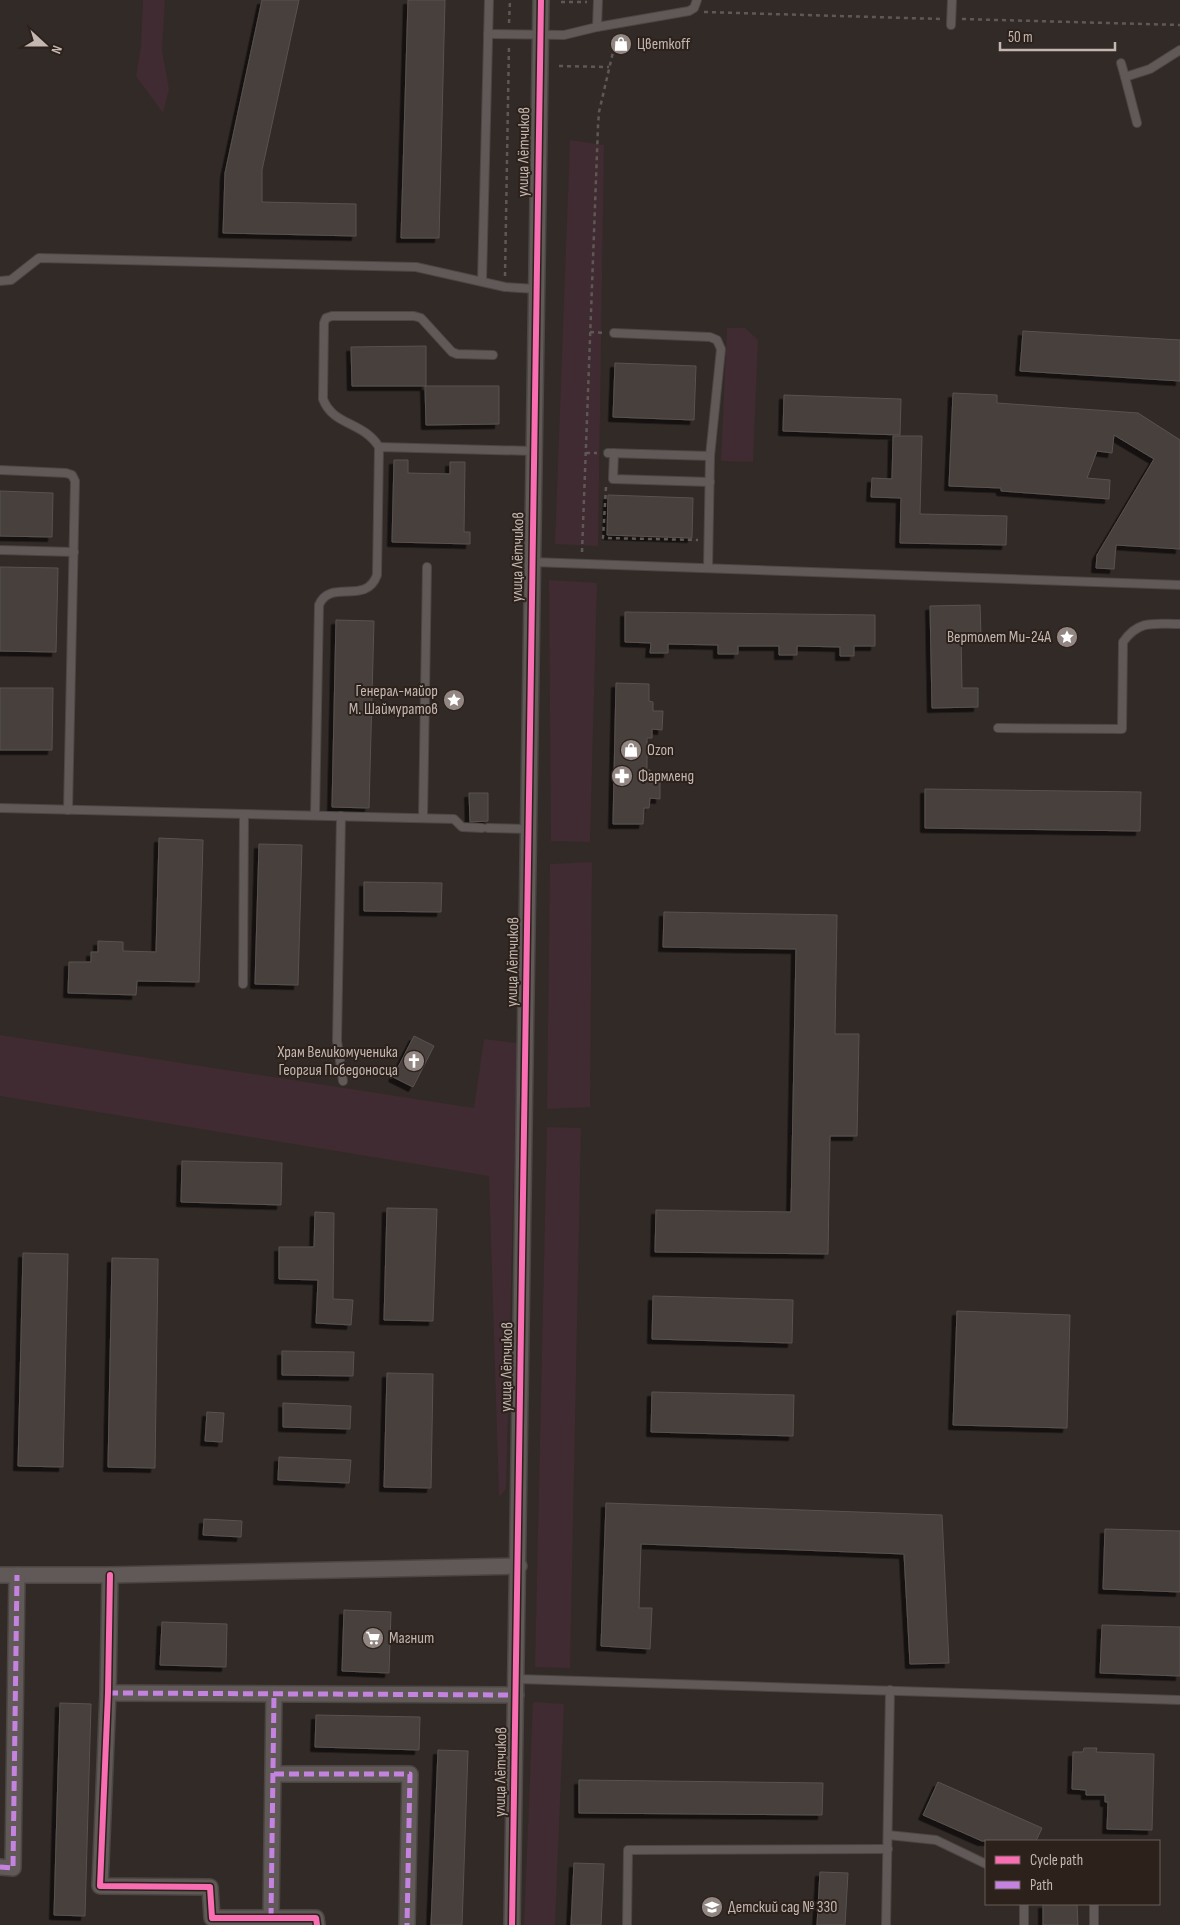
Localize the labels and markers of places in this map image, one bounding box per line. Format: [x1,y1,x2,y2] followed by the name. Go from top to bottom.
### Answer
[609,32,633,56] shop icon: Цветкoff
[637,35,691,54] place label: Цветкoff
[1055,625,1079,649] place icon: Вертолет Ми-24А
[947,628,1051,647] place label: Вертолет Ми-24А
[349,682,438,719] place label: Генерал-майор М. Шаймуратов
[442,688,466,712] place icon: Генерал-майор М. Шаймуратов
[619,738,643,762] shop icon: Ozon
[647,741,674,760] place label: Ozon
[610,764,634,788] pharmacy icon: Фармленд
[638,767,694,786] place label: Фармленд
[276,1043,398,1080] place label: Храм Великомученика Георгия Победоносца
[402,1049,426,1073] church icon: Храм Великомученика Георгия Победоносца
[361,1626,385,1650] supermarket icon: Магнит
[389,1629,434,1648] place label: Магнит
[700,1895,724,1919] school or university icon: Детский сад № 330
[728,1898,837,1917] place label: Детский сад № 330

